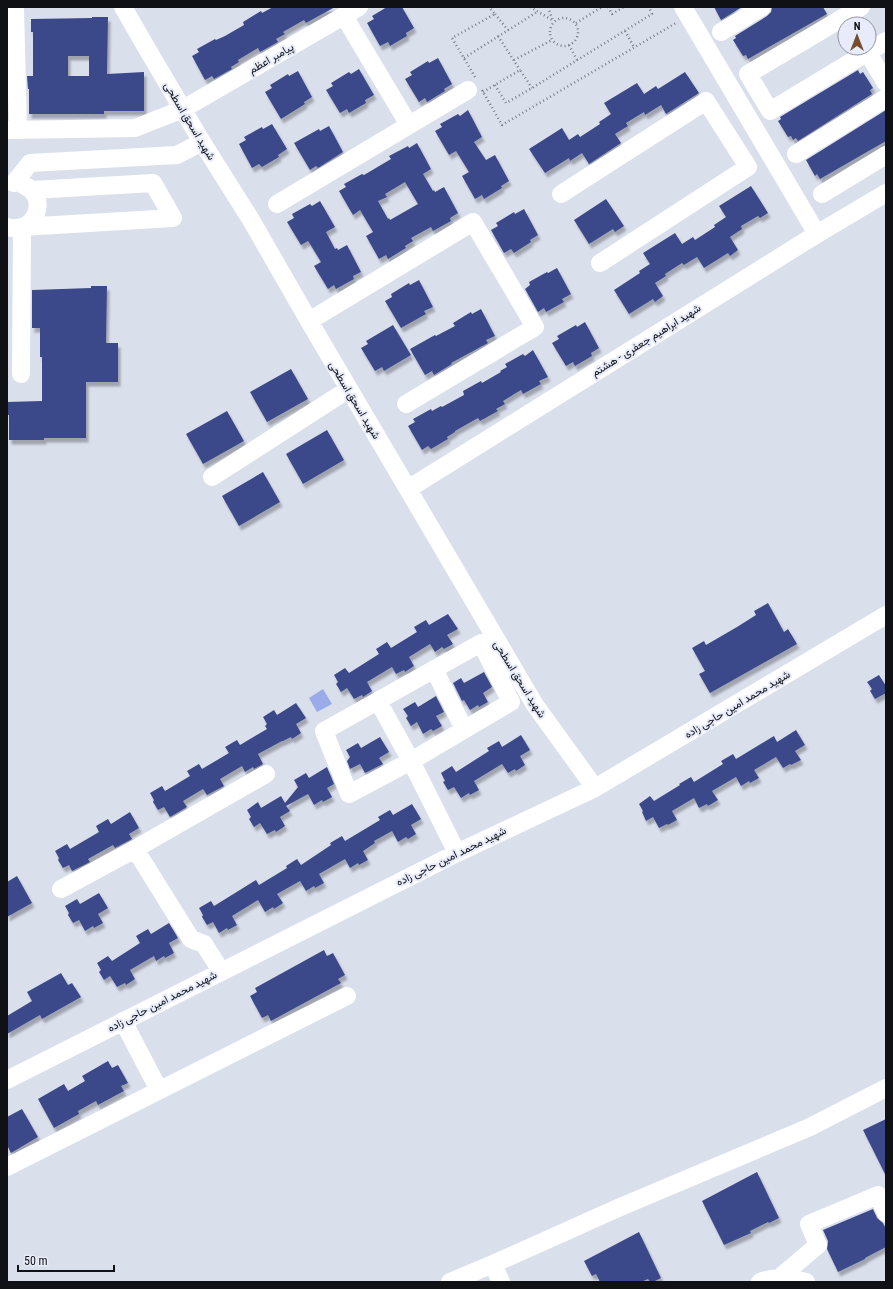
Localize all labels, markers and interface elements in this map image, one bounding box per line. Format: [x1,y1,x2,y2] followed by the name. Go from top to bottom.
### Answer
[837,16,877,56] north arrow
[854,20,861,33] text: N
[246,40,297,77] street label: پیامبر اعظم
[161,80,218,163] street label: شهید اسحق اسطحی
[589,301,704,380] street label: شهید ابراهیم جعفری - هشتم
[326,359,383,442] street label: شهید اسحق اسطحی
[491,638,549,721] street label: شهید اسحق اسطحی
[682,668,793,741] street label: شهید محمد امین حاجی زاده
[394,824,509,889] street label: شهید محمد امین حاجی زاده
[105,968,219,1035] street label: شهید محمد امین حاجی زاده
[18,1247,114,1273] scale bar
[24,1254,48,1268] text: 50 m

